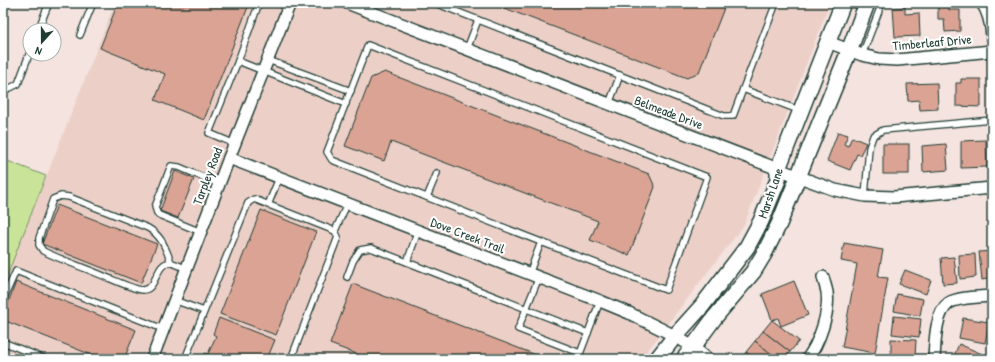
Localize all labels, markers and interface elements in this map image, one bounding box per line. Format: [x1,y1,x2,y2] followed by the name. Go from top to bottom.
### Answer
[22,22,62,62] north arrow
[892,30,972,54] street label: Timberleaf Drive
[33,44,44,59] text: N
[632,91,706,133] street label: Belmeade Drive
[188,145,226,207] street label: Tarpley Road
[753,165,787,221] street label: Marsh Lane
[428,213,508,258] street label: Dove Creek Trail

